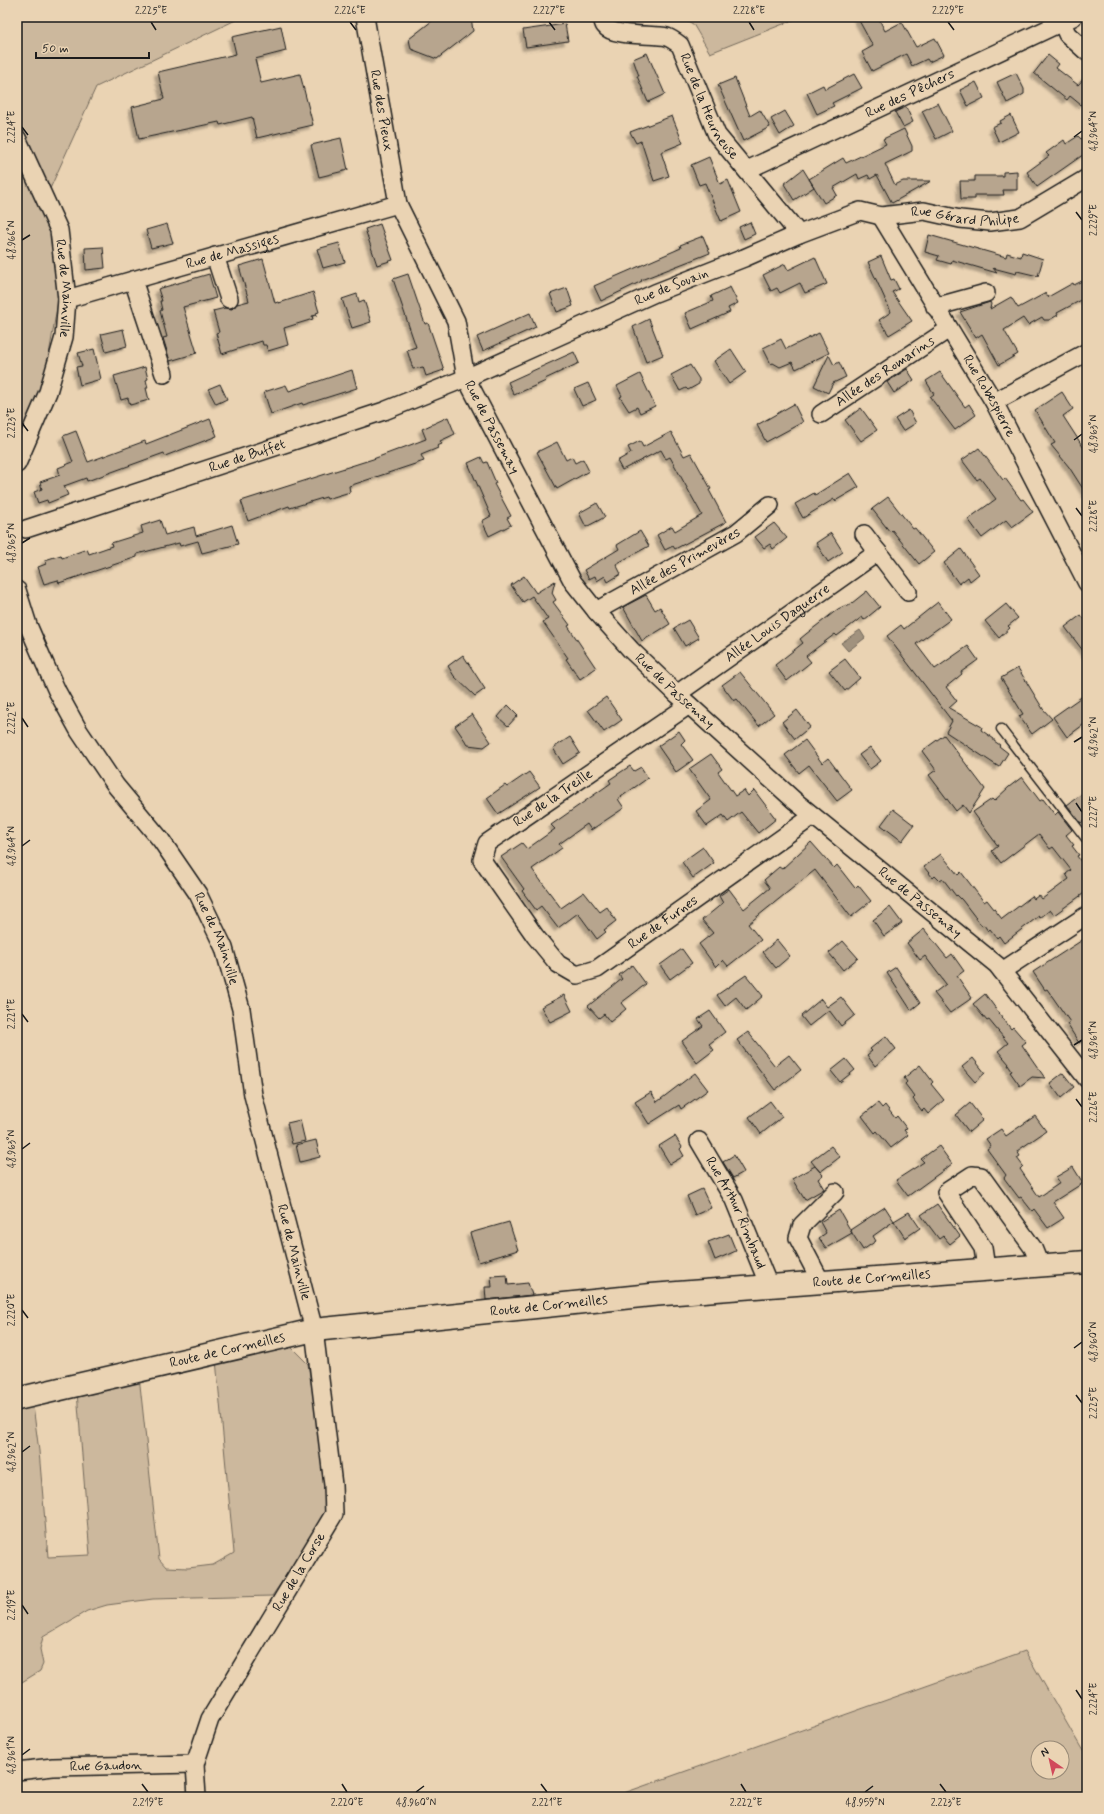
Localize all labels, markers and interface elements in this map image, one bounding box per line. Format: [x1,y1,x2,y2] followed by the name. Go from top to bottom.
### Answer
[135,4,167,18] text: 2.225°E
[334,4,366,18] text: 2.226°E
[533,4,565,18] text: 2.227°E
[733,4,765,18] text: 2.228°E
[932,4,964,18] text: 2.229°E
[36,34,149,60] scale bar
[42,41,69,57] text: 50 m
[675,51,743,164] street label: Rue de la Heurneuse
[862,65,958,122] street label: Rue des Pêchers
[366,69,398,153] street label: Rue des Pieux
[5,111,19,143] text: 2.224°E
[1087,111,1101,151] text: 48.964°N
[910,202,1020,231] street label: Rue Gérard Philipe
[1087,204,1101,236] text: 2.229°E
[5,220,19,259] text: 48.966°N
[184,230,281,273] street label: Rue de Massiges
[51,238,76,338] street label: Rue de Mainville
[632,264,711,310] street label: Rue de Souain
[832,332,938,411] street label: Allée des Romarins
[959,352,1020,440] street label: Rue Robespierre
[460,378,524,477] street label: Rue de Passemay
[5,407,19,438] text: 2.223°E
[1087,415,1101,453] text: 48.963°N
[207,435,288,477] street label: Rue de Buffet
[1087,500,1101,532] text: 2.228°E
[5,523,19,563] text: 48.965°N
[627,524,745,599] street label: Allée des Primevères
[721,580,833,666] street label: Allée Louis Daguerre
[631,649,718,733] street label: Rue de Passemay
[5,702,19,734] text: 2.222°E
[1087,717,1101,757] text: 48.962°N
[510,765,596,831] street label: Rue de la Treille
[1087,796,1101,828] text: 2.227°E
[5,826,19,866] text: 48.964°N
[874,863,966,942] street label: Rue de Passemay
[190,889,243,987] street label: Rue de Mainville
[624,891,702,953] street label: Rue de Furnes
[5,999,19,1029] text: 2.221°E
[1087,1021,1101,1059] text: 48.961°N
[1087,1091,1101,1123] text: 2.226°E
[5,1130,19,1168] text: 48.963°N
[701,1153,770,1272] street label: Rue Arthur Rimbaud
[273,1202,315,1302] street label: Rue de Mainville
[812,1265,932,1292] street label: Route de Cormeilles
[489,1291,609,1321] street label: Route de Cormeilles
[5,1294,19,1326] text: 2.220°E
[1087,1322,1101,1362] text: 48.960°N
[168,1328,287,1372] street label: Route de Cormeilles
[1087,1387,1101,1419] text: 2.225°E
[5,1432,19,1472] text: 48.962°N
[268,1529,330,1615] street label: Rue de la Corse
[5,1589,19,1620] text: 2.219°E
[1087,1683,1101,1715] text: 2.224°E
[5,1736,19,1774] text: 48.961°N
[1030,1740,1070,1780] north arrow
[1038,1745,1052,1760] text: N
[69,1756,142,1776] street label: Rue Gaudon
[133,1796,164,1810] text: 2.219°E
[331,1796,363,1810] text: 2.220°E
[396,1796,436,1810] text: 48.960°N
[532,1796,562,1810] text: 2.221°E
[730,1796,762,1810] text: 2.222°E
[845,1796,885,1810] text: 48.959°N
[931,1796,962,1810] text: 2.223°E

